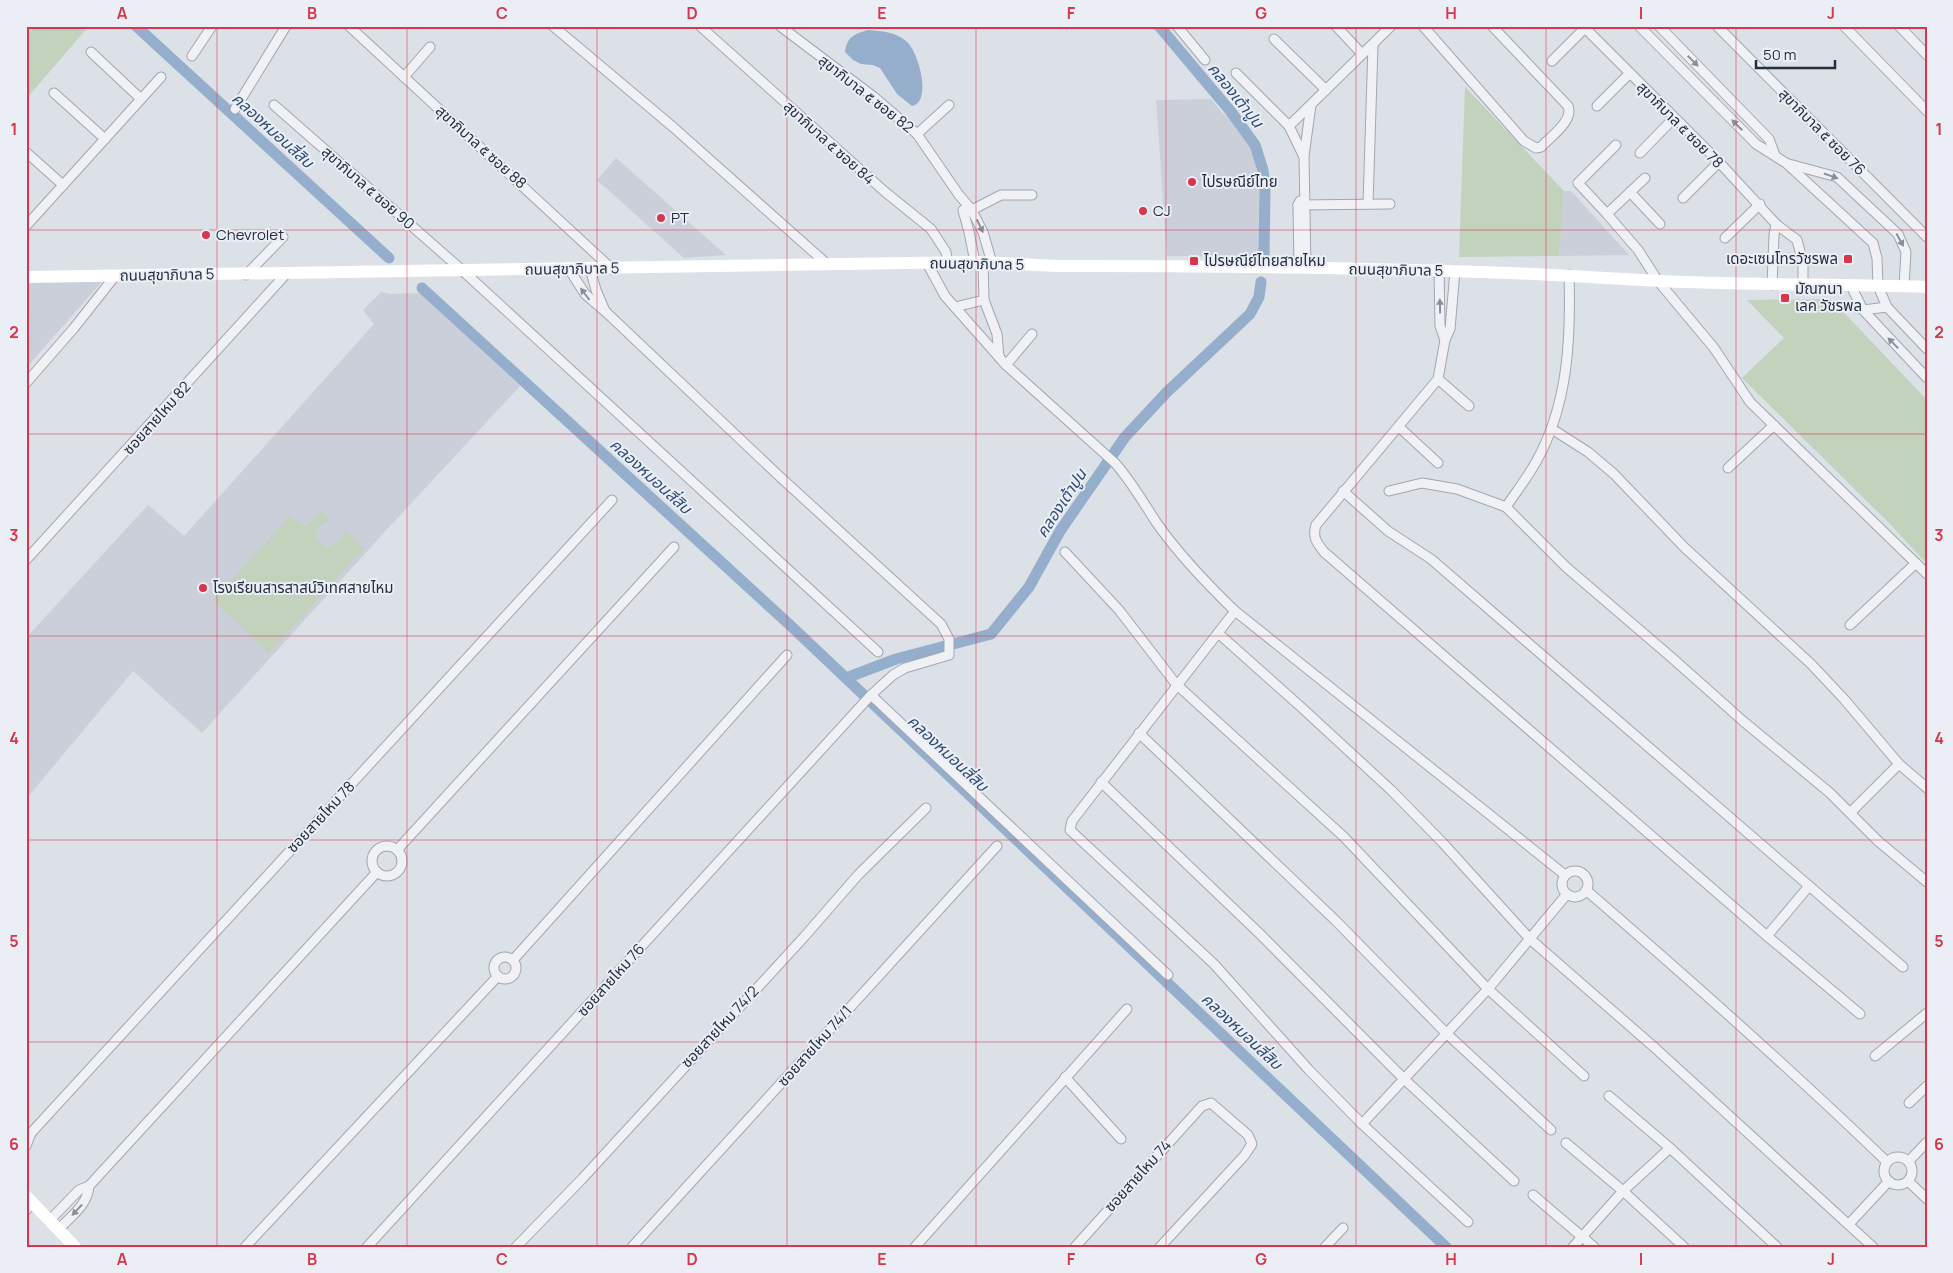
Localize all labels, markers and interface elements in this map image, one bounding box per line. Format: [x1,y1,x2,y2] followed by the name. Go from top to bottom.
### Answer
[117,2,128,24] text: A
[307,2,317,24] text: B
[496,2,508,24] text: C
[686,2,698,24] text: D
[877,2,887,24] text: E
[1067,2,1076,24] text: F
[1255,2,1267,24] text: G
[1445,2,1457,24] text: H
[1639,2,1643,24] text: I
[1827,2,1835,24] text: J
[1756,38,1834,70] scale bar
[1763,44,1797,65] text: 50 m
[814,50,918,138] street label: สุขาภิบาล ๕ ซอย 82
[1687,55,1699,67] one-way arrow
[1203,58,1270,133] water label: คลองเต้าปูน
[1632,77,1728,173] street label: สุขาภิบาล ๕ ซอย 78
[1774,83,1871,180] street label: สุขาภิบาล ๕ ซอย 76
[227,87,320,173] water label: คลองหมอนสี่สิบ
[779,96,880,189] street label: สุขาภิบาล ๕ ซอย 84
[431,100,531,193] street label: สุขาภิบาล ๕ ซอย 88
[10,118,18,140] text: 1
[1935,118,1943,140] text: 1
[1731,119,1743,131] one-way arrow
[317,141,419,234] street label: สุขาภิบาล ๕ ซอย 90
[1201,171,1278,192] place label: ไปรษณีย์ไทย
[1824,172,1839,180] one-way arrow
[1186,176,1198,188] marker: ไปรษณีย์ไทย
[1153,200,1171,221] place label: CJ
[1137,205,1149,217] marker: CJ
[671,207,689,228] place label: PT
[655,212,667,224] marker: PT
[976,219,984,234] one-way arrow
[216,224,284,245] place label: Chevrolet
[200,229,212,241] marker: Chevrolet
[1896,232,1904,247] one-way arrow
[1726,248,1838,269] place label: เดอะเซนโทรวัชรพล
[1203,250,1326,271] place label: ไปรษณีย์ไทยสายไหม
[929,252,1025,275] street label: ถนนสุขาภิบาล 5
[1842,253,1854,265] marker: เดอะเซนโทรวัชรพล
[1188,255,1200,267] marker: ไปรษณีย์ไทยสายไหม
[524,257,620,280] street label: ถนนสุขาภิบาล 5
[1348,258,1444,281] street label: ถนนสุขาภิบาล 5
[119,263,215,286] street label: ถนนสุขาภิบาล 5
[1795,278,1862,316] place label: มัณฑนา เลค วัชรพล
[580,287,590,301] one-way arrow
[1779,292,1791,304] marker: มัณฑนา เลค วัชรพล
[1435,298,1443,314] one-way arrow
[9,321,19,343] text: 2
[1934,321,1944,343] text: 2
[1887,338,1899,350] one-way arrow
[118,376,195,459] street label: ซอยสายไหม 82
[605,433,698,519] water label: คลองหมอนสี่สิบ
[1031,464,1092,541] water label: คลองเต้าปูน
[9,524,19,546] text: 3
[1934,524,1944,546] text: 3
[213,577,394,598] place label: โรงเรียนสารสาสน์วิเทศสายไหม
[197,582,209,594] marker: โรงเรียนสารสาสน์วิเทศสายไหม
[903,710,994,797] water label: คลองหมอนสี่สิบ
[9,727,19,749] text: 4
[1934,727,1944,749] text: 4
[282,776,359,857] street label: ซอยสายไหม 78
[9,930,19,952] text: 5
[1934,930,1944,952] text: 5
[572,939,649,1021] street label: ซอยสายไหม 76
[676,981,763,1072] street label: ซอยสายไหม 74/2
[1197,988,1288,1075] water label: คลองหมอนสี่สิบ
[773,1001,857,1091] street label: ซอยสายไหม 74/1
[9,1133,19,1155] text: 6
[1934,1133,1944,1155] text: 6
[1099,1135,1176,1216] street label: ซอยสายไหม 74
[71,1204,83,1216] one-way arrow
[117,1248,128,1270] text: A
[307,1248,317,1270] text: B
[496,1248,508,1270] text: C
[686,1248,698,1270] text: D
[877,1248,887,1270] text: E
[1067,1248,1076,1270] text: F
[1255,1248,1267,1270] text: G
[1445,1248,1457,1270] text: H
[1639,1248,1643,1270] text: I
[1827,1248,1835,1270] text: J

